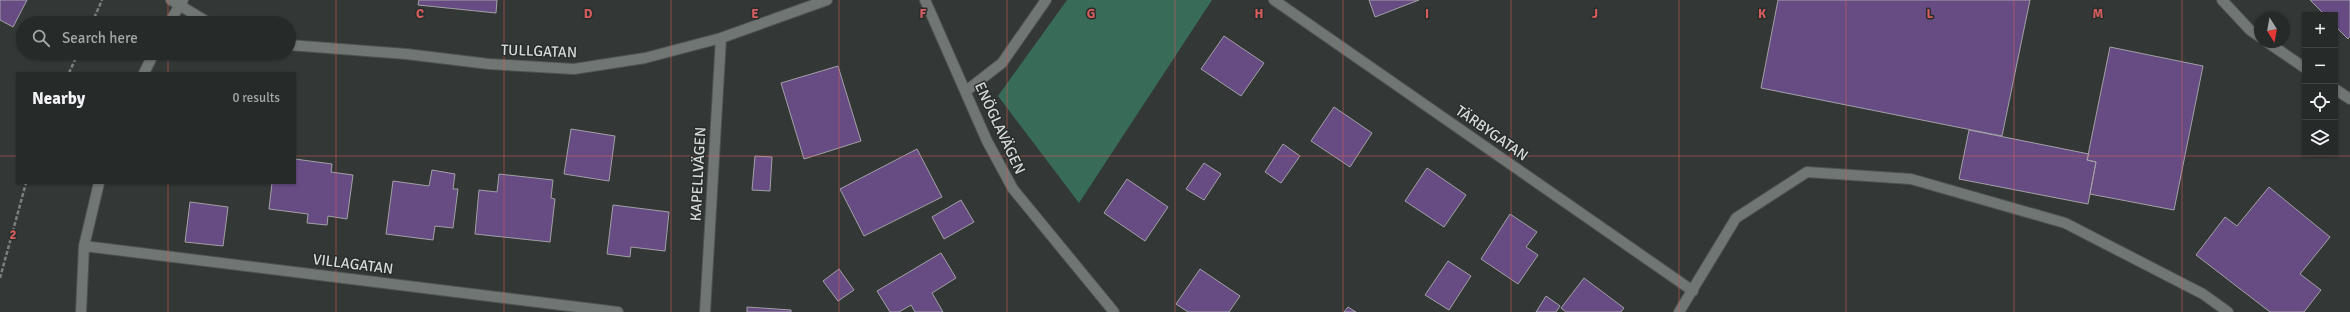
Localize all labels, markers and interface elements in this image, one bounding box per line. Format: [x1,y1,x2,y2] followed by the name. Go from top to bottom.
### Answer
[416,6,424,22] text: C
[584,6,593,22] text: D
[751,6,759,22] text: E
[920,6,927,22] text: F
[1087,6,1095,22] text: G
[1255,6,1263,22] text: H
[1425,6,1429,22] text: I
[1592,6,1598,22] text: J
[1758,6,1766,22] text: K
[1927,6,1934,22] text: L
[2093,6,2104,22] text: M
[2254,12,2290,48] north arrow
[2302,12,2338,156] map controls
[2302,12,2338,48] button: +
[16,16,296,60] search box
[30,27,52,49] icon: search
[62,29,138,47] text: Search here
[501,41,577,61] street label: TULLGATAN
[2302,48,2338,84] button: −
[971,79,1029,177] street label: ENÖGLAVÄGEN
[2302,84,2338,120] button: locate
[32,88,85,109] text: Nearby
[232,90,280,106] text: 0 results
[1452,101,1532,165] street label: TÄRBYGATAN
[2302,120,2338,156] button: layers
[687,126,709,222] street label: KAPELLVÄGEN
[9,227,17,243] text: 2
[312,250,394,278] street label: VILLAGATAN

